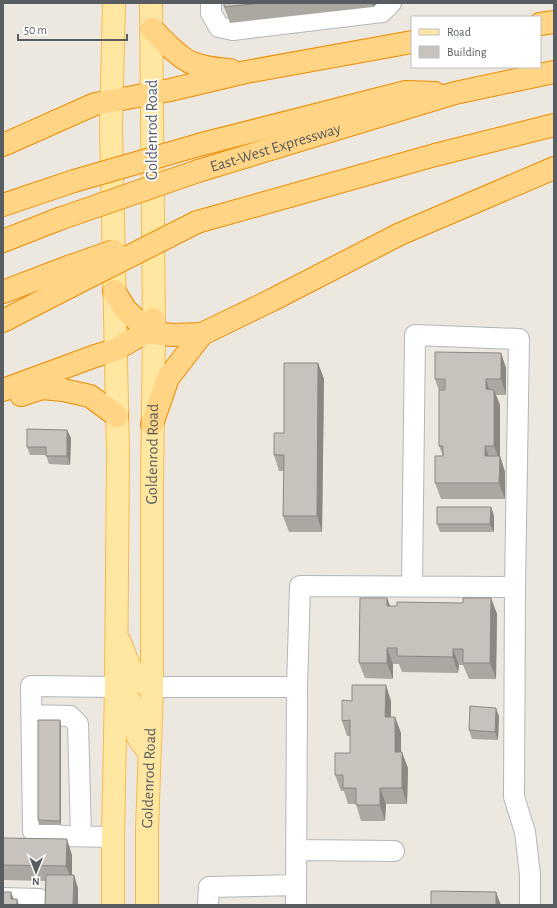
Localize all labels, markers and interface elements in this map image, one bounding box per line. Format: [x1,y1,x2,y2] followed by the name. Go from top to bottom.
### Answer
[18,16,127,42] scale bar
[411,16,541,68] legend
[24,24,47,36] text: 50 m
[447,26,471,38] text: Road
[447,46,487,58] text: Building
[144,80,160,180] street label: Goldenrod Road
[208,120,343,175] street label: East-West Expressway
[144,404,161,504] street label: Goldenrod Road
[139,727,159,829] street label: Goldenrod Road
[16,852,56,892] north arrow
[32,876,40,887] text: N

